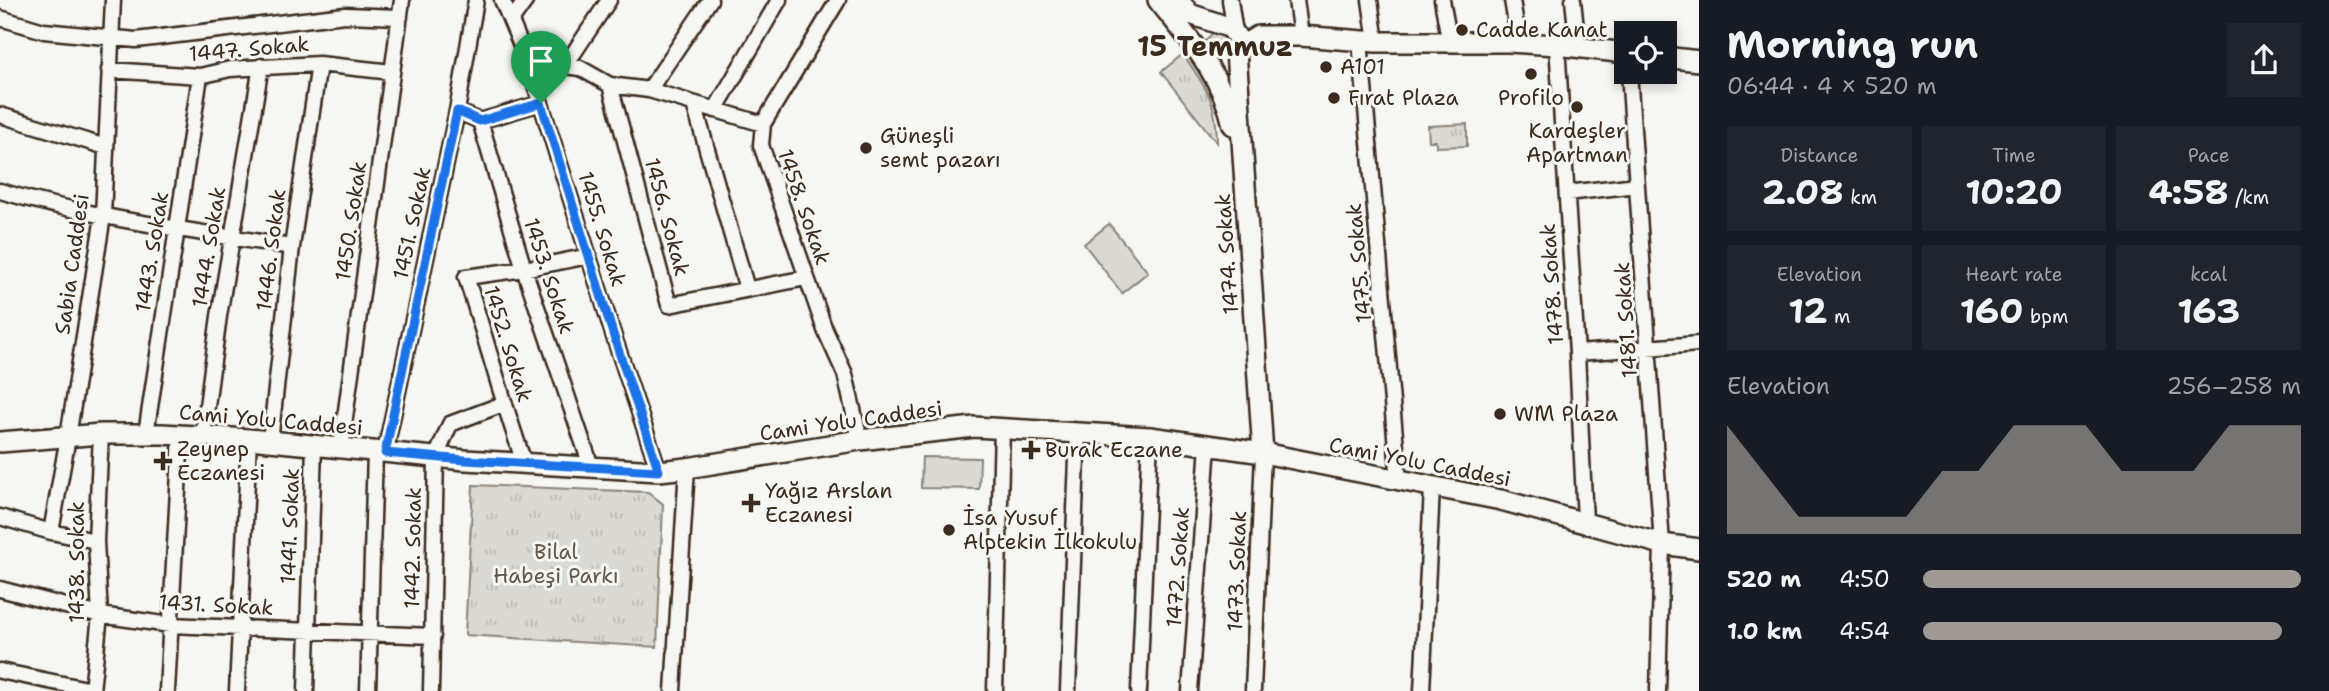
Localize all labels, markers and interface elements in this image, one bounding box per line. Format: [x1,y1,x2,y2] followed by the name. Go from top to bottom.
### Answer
[1476,16,1608,44] place label: Cadde Kanat
[1727,19,1978,70] text: Morning run
[1614,21,1677,84] map controls
[1614,21,1677,84] button: locate
[1454,22,1470,38] marker: Cadde Kanat
[2227,23,2301,97] button: share
[1137,27,1293,65] district label: 15 Temmuz
[188,30,310,68] street label: 1447. Sokak
[511,31,571,103] pin
[522,42,560,80] icon: arrive
[1340,53,1385,81] place label: A101
[1318,59,1334,75] marker: A101
[1523,66,1539,82] marker: Profilo
[1727,71,1937,101] text: 06:44 · 4 × 520 m
[1348,84,1459,112] place label: Fırat Plaza
[1498,84,1564,112] place label: Profilo
[1326,90,1342,106] marker: Fırat Plaza
[1569,99,1585,115] marker: Kardeşler Apartman
[1526,117,1628,169] place label: Kardeşler Apartman
[880,122,1001,174] place label: Güneşli semt pazarı
[858,140,874,156] marker: Güneşli semt pazarı
[1780,143,1858,168] text: Distance
[1992,143,2036,168] text: Time
[2188,143,2230,168] text: Pace
[771,145,837,269] street label: 1458. Sokak
[638,155,696,279] street label: 1456. Sokak
[329,159,373,283] street label: 1450. Sokak
[386,164,438,282] street label: 1451. Sokak
[571,168,633,290] street label: 1455. Sokak
[1762,168,1844,215] text: 2.08
[1965,168,2063,215] text: 10:20
[2148,168,2229,215] text: 4:58
[186,184,232,310] street label: 1444. Sokak
[1844,185,1877,210] text: km
[2229,185,2269,210] text: /km
[250,187,292,313] street label: 1446. Sokak
[129,190,175,314] street label: 1443. Sokak
[48,192,96,336] street label: Sabia Caddesi
[1209,193,1245,315] street label: 1474. Sokak
[1340,202,1378,324] street label: 1475. Sokak
[517,214,581,338] street label: 1453. Sokak
[1534,222,1570,346] street label: 1478. Sokak
[1608,261,1644,379] street label: 1481. Sokak
[1777,262,1862,287] text: Elevation
[1966,262,2062,287] text: Heart rate
[2190,262,2227,287] text: kcal
[477,282,539,406] street label: 1452. Sokak
[1788,287,1828,334] text: 12
[1960,287,2024,334] text: 160
[2177,287,2240,334] text: 163
[1828,304,1850,329] text: m
[2024,304,2068,329] text: bpm
[1727,371,1830,401] text: Elevation
[2166,371,2301,401] text: 256–258 m
[758,394,944,448] street label: Cami Yolu Caddesi
[178,398,364,442] street label: Cami Yolu Caddesi
[1514,400,1618,428] place label: WM Plaza
[1492,406,1508,422] marker: WM Plaza
[1327,431,1513,493] street label: Cami Yolu Caddesi
[177,435,265,487] place label: Zeynep Eczanesi
[1045,436,1183,464] place label: Burak Eczane
[1023,442,1039,458] marker: Burak Eczane
[155,453,171,469] marker: Zeynep Eczanesi
[274,468,306,584] street label: 1441. Sokak
[765,477,892,529] place label: Yağız Arslan Eczanesi
[398,487,428,609] street label: 1442. Sokak
[743,495,759,511] marker: Yağız Arslan Eczanesi
[63,501,91,623] street label: 1438. Sokak
[963,504,1137,556] place label: İsa Yusuf Alptekin İlkokulu
[1160,506,1196,628] street label: 1472. Sokak
[1221,510,1253,632] street label: 1473. Sokak
[941,522,957,538] marker: İsa Yusuf Alptekin İlkokulu
[493,538,619,590] park label: Bilal Habeşi Parkı
[1727,564,1801,594] text: 520 m
[1839,564,1890,594] text: 4:50
[158,588,274,622] street label: 1431. Sokak
[1727,616,1802,646] text: 1.0 km
[1839,616,1890,646] text: 4:54

